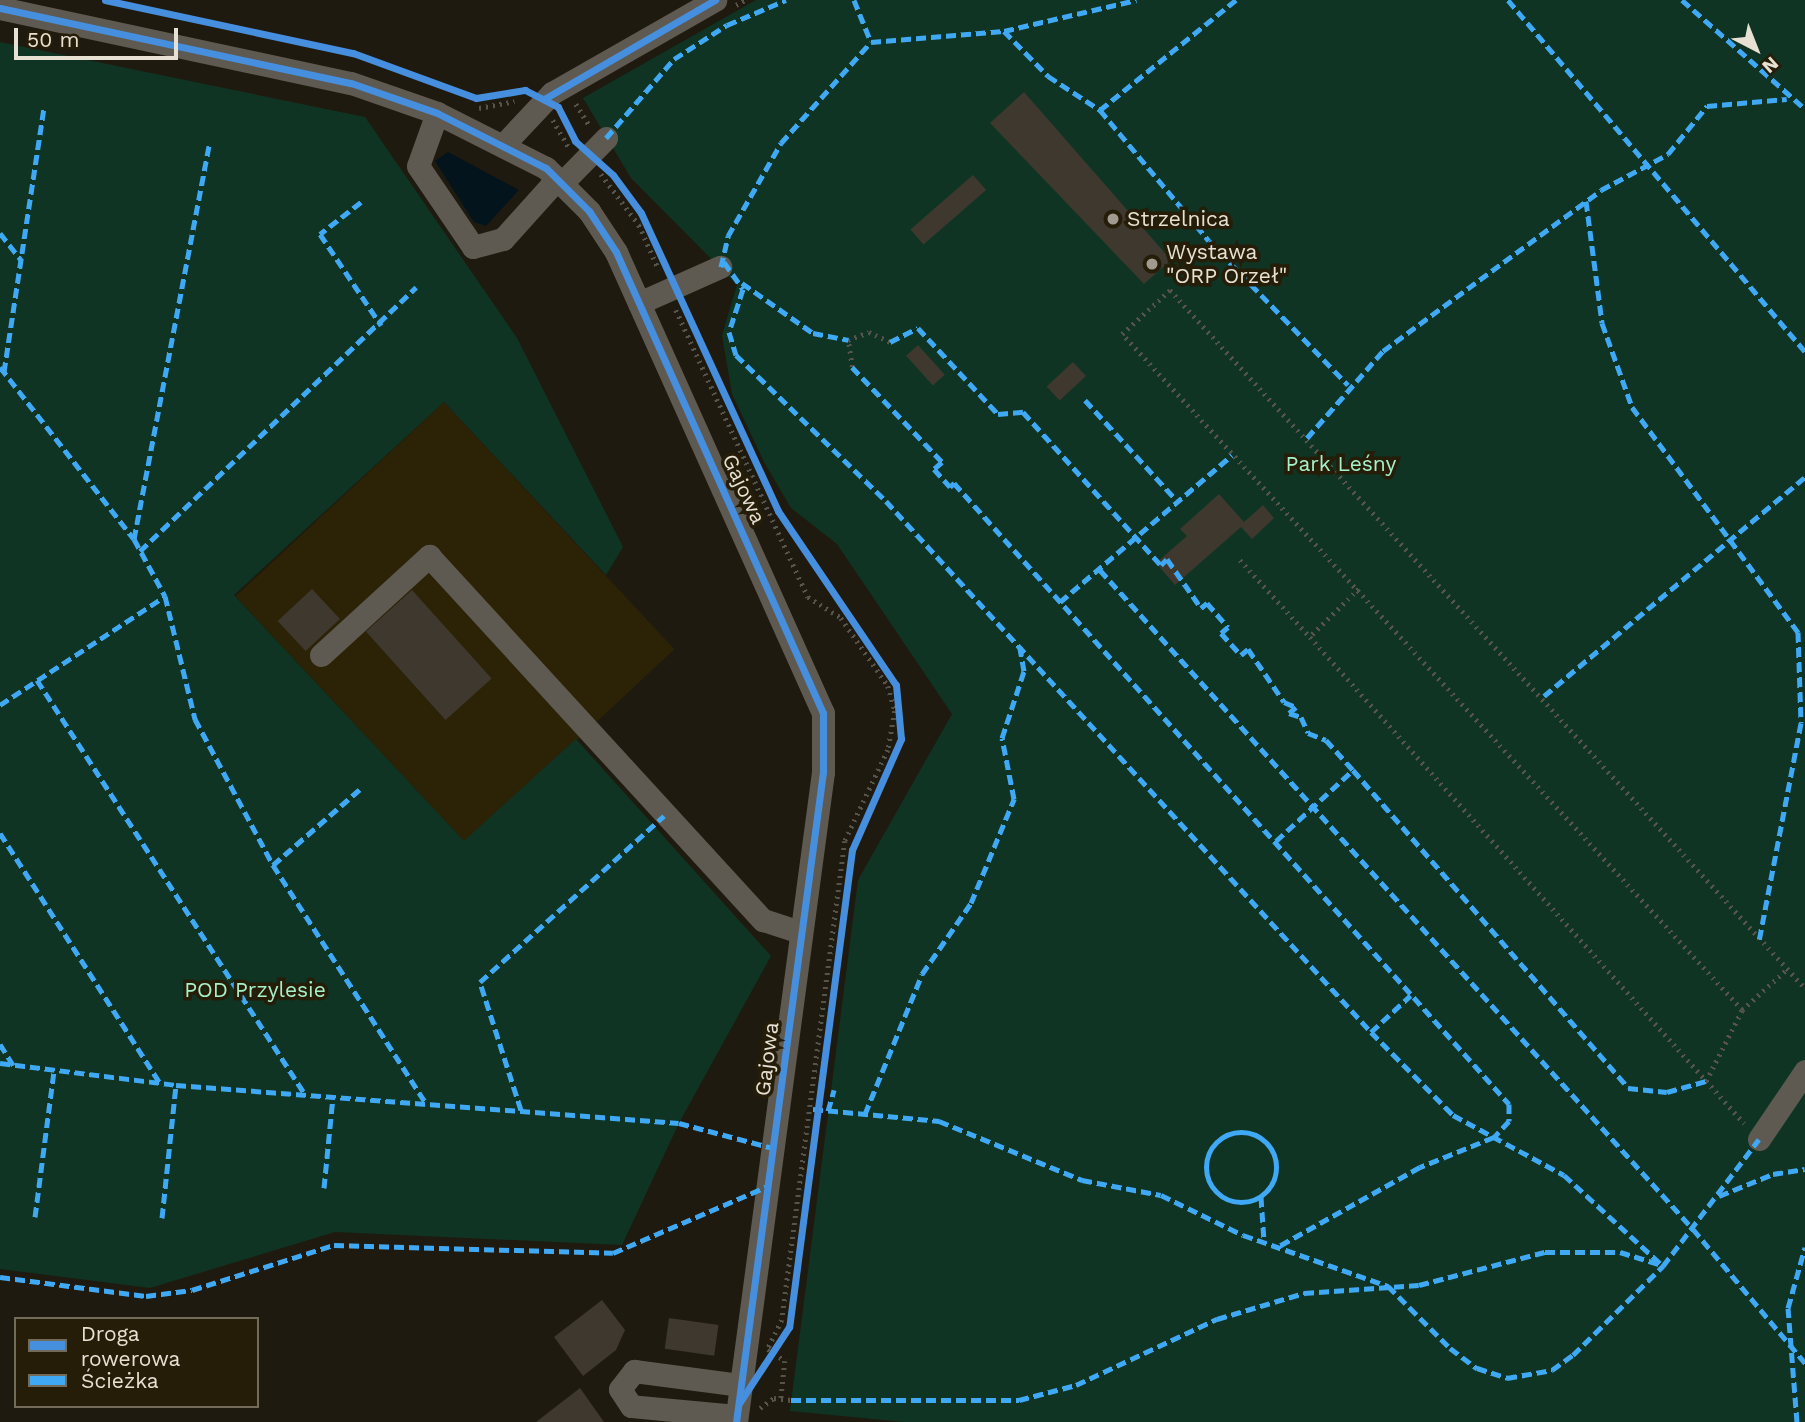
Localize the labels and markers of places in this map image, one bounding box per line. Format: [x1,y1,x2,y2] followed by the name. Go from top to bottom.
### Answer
[1127,206,1230,232] place label: Strzelnica
[1105,211,1121,227] marker: Strzelnica
[1166,239,1288,289] place label: Wystawa "ORP Orzeł"
[1144,256,1160,272] marker: Wystawa "ORP Orzeł"

